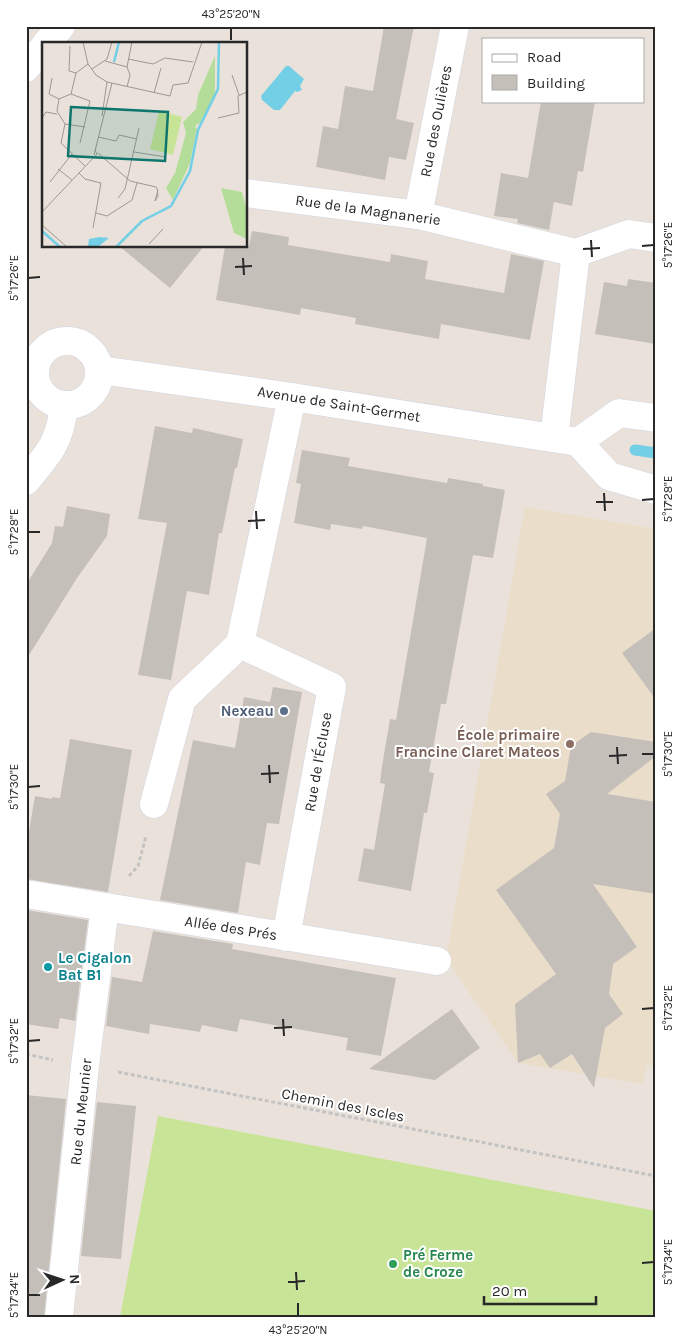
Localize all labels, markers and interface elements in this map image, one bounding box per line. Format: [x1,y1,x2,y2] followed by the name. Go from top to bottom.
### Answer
[201,7,261,21] text: 43°25'20"N
[482,38,644,102] legend
[42,42,248,248] inset map
[527,48,562,66] text: Road
[416,63,456,179] street label: Rue des Oulières
[527,74,585,92] text: Building
[294,191,442,229] street label: Rue de la Magnanerie
[661,222,675,268] text: 5°17'26"E
[7,255,21,301] text: 5°17'26"E
[256,382,422,426] street label: Avenue de Saint-Germet
[661,476,675,522] text: 5°17'28"E
[7,509,21,555] text: 5°17'28"E
[221,702,274,720] place label: Nexeau
[278,705,290,717] marker: Nexeau
[300,711,336,813] street label: Rue de l'Écluse
[395,725,560,761] place label: École primaire Francine Claret Mateos
[661,731,675,777] text: 5°17'30"E
[564,738,576,750] marker: École primaire Francine Claret Mateos
[7,764,21,810] text: 5°17'30"E
[183,912,279,944] street label: Allée des Prés
[58,949,131,984] place label: Le Cigalon Bat B1
[42,961,54,973] marker: Le Cigalon Bat B1
[661,985,675,1031] text: 5°17'32"E
[7,1018,21,1064] text: 5°17'32"E
[66,1057,96,1166] street label: Rue du Meunier
[280,1084,406,1126] street label: Chemin des Iscles
[661,1239,675,1285] text: 5°17'34"E
[403,1246,473,1281] place label: Pré Ferme de Croze
[38,1256,88,1306] north arrow
[387,1258,399,1270] marker: Pré Ferme de Croze
[7,1272,21,1318] text: 5°17'34"E
[484,1273,597,1305] scale bar
[66,1274,83,1285] text: N
[492,1282,527,1300] text: 20 m
[268,1323,328,1337] text: 43°25'20"N

